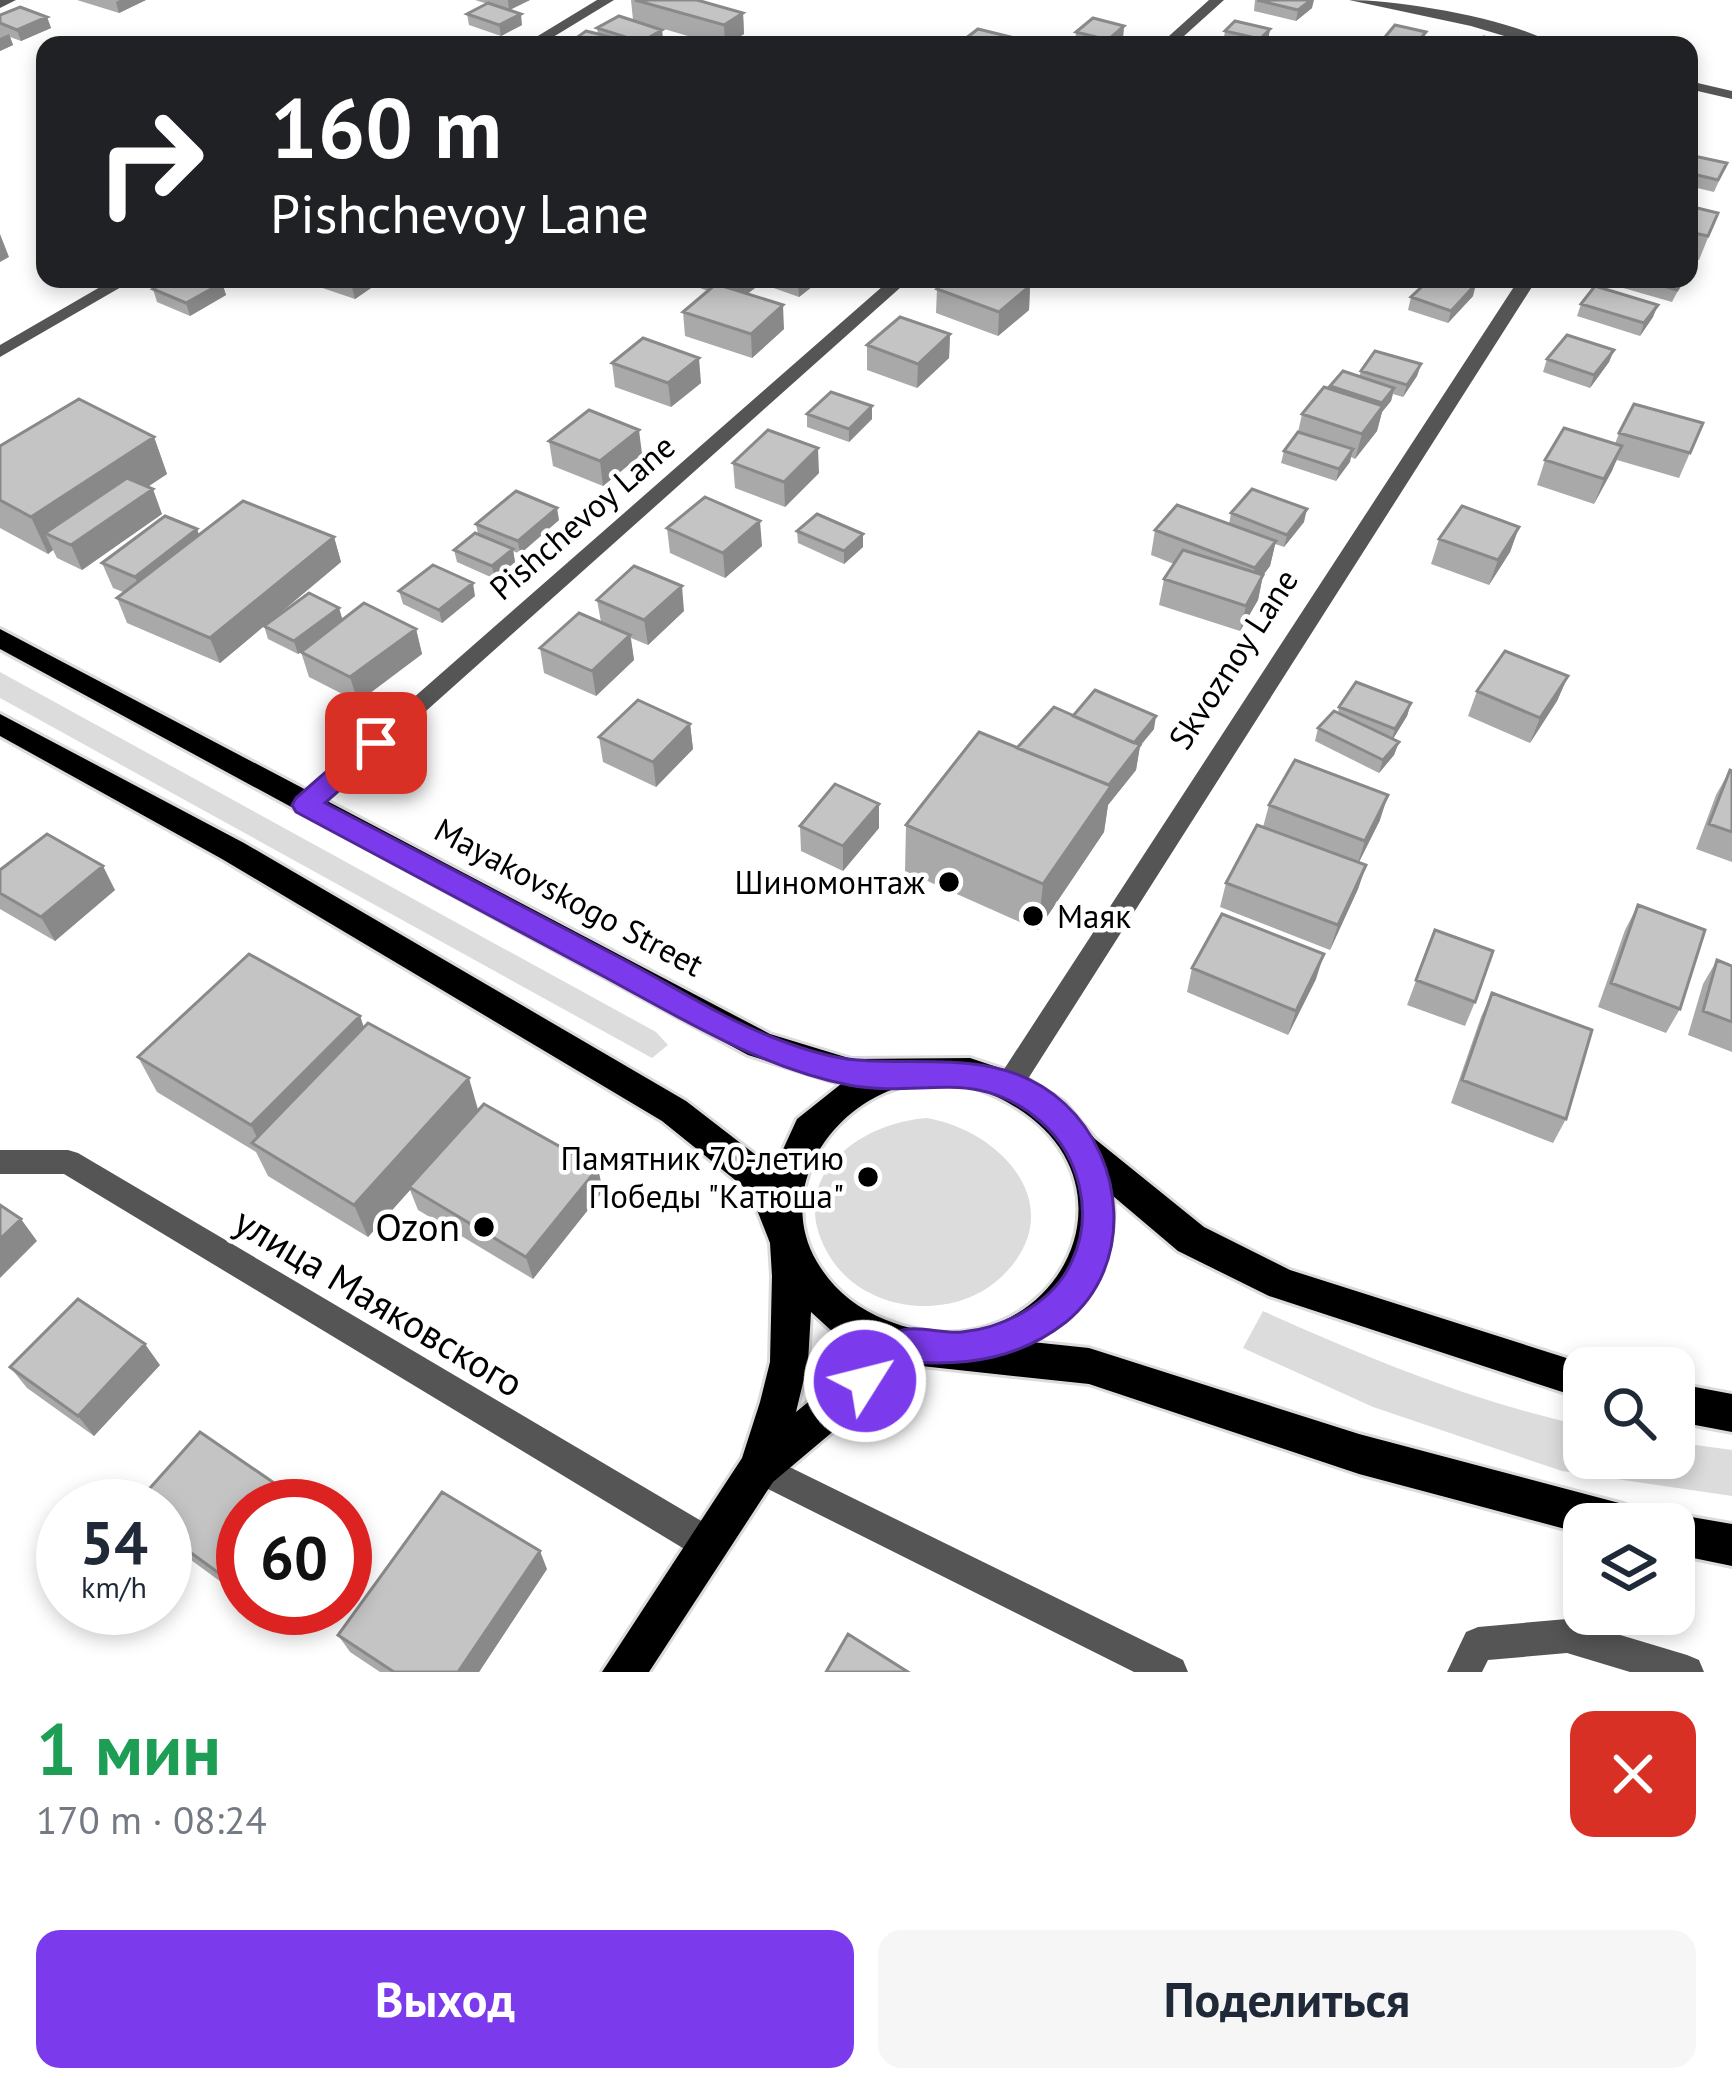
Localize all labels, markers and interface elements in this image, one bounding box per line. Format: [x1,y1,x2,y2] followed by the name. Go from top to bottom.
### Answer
[270,72,502,181] text: 160 m
[72,84,228,240] icon: right
[270,178,649,248] text: Pishchevoy Lane
[480,424,683,609] street label: Pishchevoy Lane
[1158,560,1307,757] street label: Skvoznoy Lane
[325,692,427,794] pin
[343,710,409,776] icon: arrive
[427,808,711,986] street label: Mayakovskogo Street
[734,860,925,903] place label: Шиномонтаж
[936,869,962,895] marker: Шиномонтаж
[1057,894,1131,937] place label: Маяк
[1020,903,1046,929] marker: Маяк
[560,1136,844,1217] place label: Памятник 70-летию Победы "Катюша"
[855,1164,881,1190] marker: Памятник 70-летию Победы "Катюша"
[225,1195,533,1408] street label: улица Маяковского
[375,1201,460,1252] place label: Ozon
[471,1214,497,1240] marker: Ozon
[802,1318,928,1444] position arrow
[1563,1347,1695,1635] map controls
[1563,1347,1695,1479] button: search
[216,1479,372,1635] speed limit sign: 60
[80,1503,148,1581] text: 54
[1563,1503,1695,1635] button: layers
[81,1567,147,1606] text: km/h
[36,1702,221,1795] text: 1 мин
[1570,1711,1696,1837] button: close
[36,1794,267,1845] text: 170 m · 08:24
[36,1930,854,2068] button: Выход
[878,1930,1696,2068] button: Поделиться

